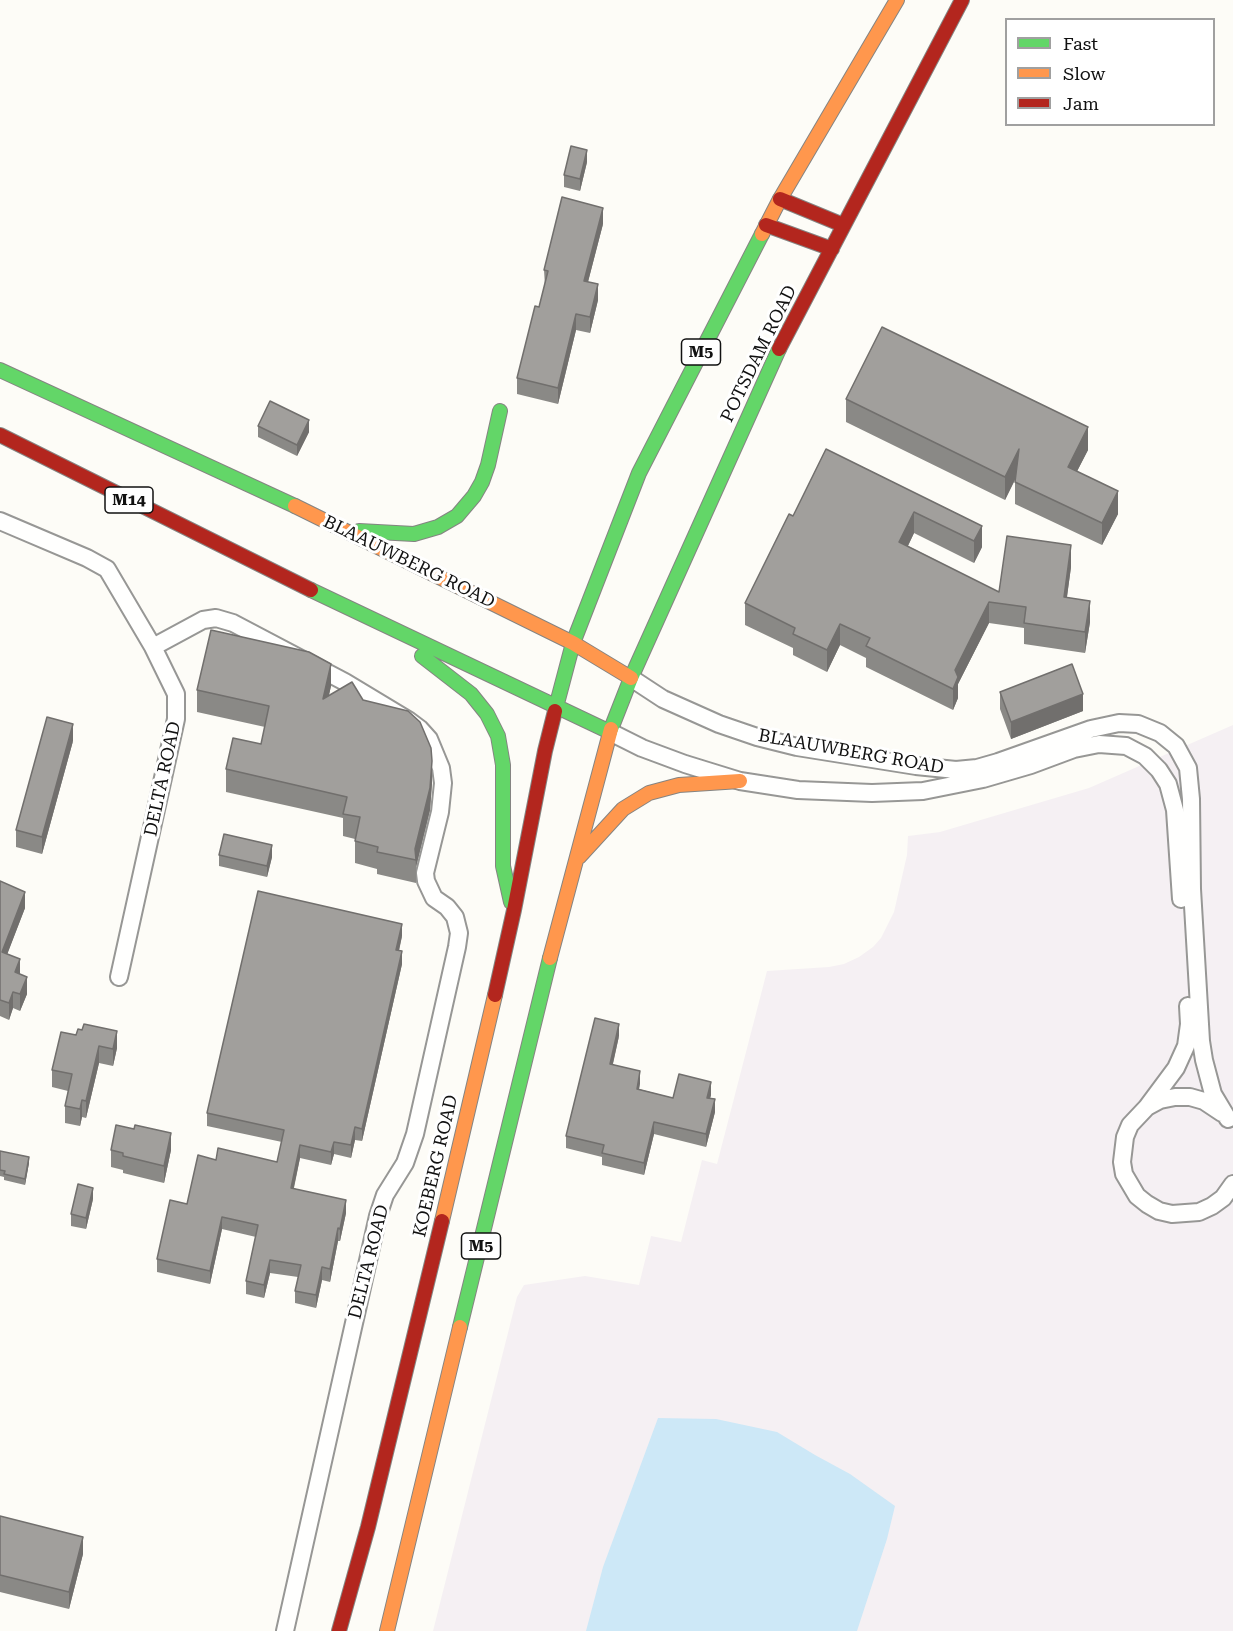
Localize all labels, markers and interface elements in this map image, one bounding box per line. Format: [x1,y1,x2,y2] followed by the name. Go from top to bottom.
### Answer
[1005,18,1215,126] legend
[1063,33,1098,54] text: Fast
[1063,63,1105,84] text: Slow
[1063,93,1099,114] text: Jam
[716,282,802,426] street label: POTSDAM ROAD
[682,339,720,365] road number: M5
[105,487,153,513] road number: M14
[320,511,498,613] street label: BLAAUWBERG ROAD
[140,720,186,838] street label: DELTA ROAD
[756,725,946,779] street label: BLAAUWBERG ROAD
[409,1093,463,1239] street label: KOEBERG ROAD
[344,1203,394,1321] street label: DELTA ROAD
[462,1233,500,1259] road number: M5

